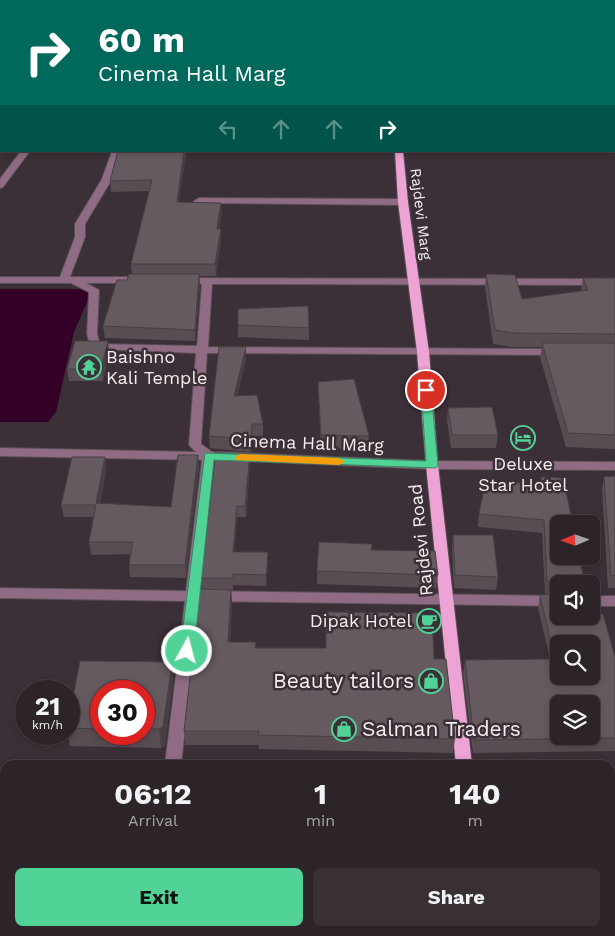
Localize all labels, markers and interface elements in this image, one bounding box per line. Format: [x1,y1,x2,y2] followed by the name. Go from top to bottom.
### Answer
[98,19,185,61] text: 60 m
[15,20,80,85] icon: right
[98,61,286,86] text: Cinema Hall Marg
[214,115,242,143] icon: left
[267,115,295,143] icon: ahead
[320,115,348,143] icon: ahead
[373,115,401,143] icon: right
[406,167,436,261] street label: Rajdevi Marg
[106,346,207,388] place label: Baishno Kali Temple
[76,354,102,380] temple icon: Baishno Kali Temple
[405,369,447,411] pin
[412,376,440,404] icon: arrive
[510,425,536,451] hotel icon: Deluxe Star Hotel
[230,429,384,456] street label: Cinema Hall Marg
[478,453,568,495] place label: Deluxe Star Hotel
[404,483,437,597] street label: Rajdevi Road
[550,515,600,565] north arrow
[550,515,600,745] map controls
[550,575,600,625] button: sound
[416,608,442,634] cafe icon: Dipak Hotel
[310,610,412,631] place label: Dipak Hotel
[160,624,212,676] position arrow
[550,635,600,685] button: search
[273,668,414,693] place label: Beauty tailors
[418,668,444,694] shop icon: Beauty tailors
[90,680,155,745] speed limit sign: 30
[35,692,60,721] text: 21
[550,695,600,745] button: layers
[331,716,357,742] shop icon: Salman Traders
[362,716,521,741] place label: Salman Traders
[32,718,63,732] text: km/h
[114,776,192,811] text: 06:12
[314,776,327,811] text: 1
[449,776,501,811] text: 140
[128,811,178,830] text: Arrival
[306,811,335,830] text: min
[467,811,483,830] text: m
[15,868,303,926] button: Exit
[313,868,600,926] button: Share

